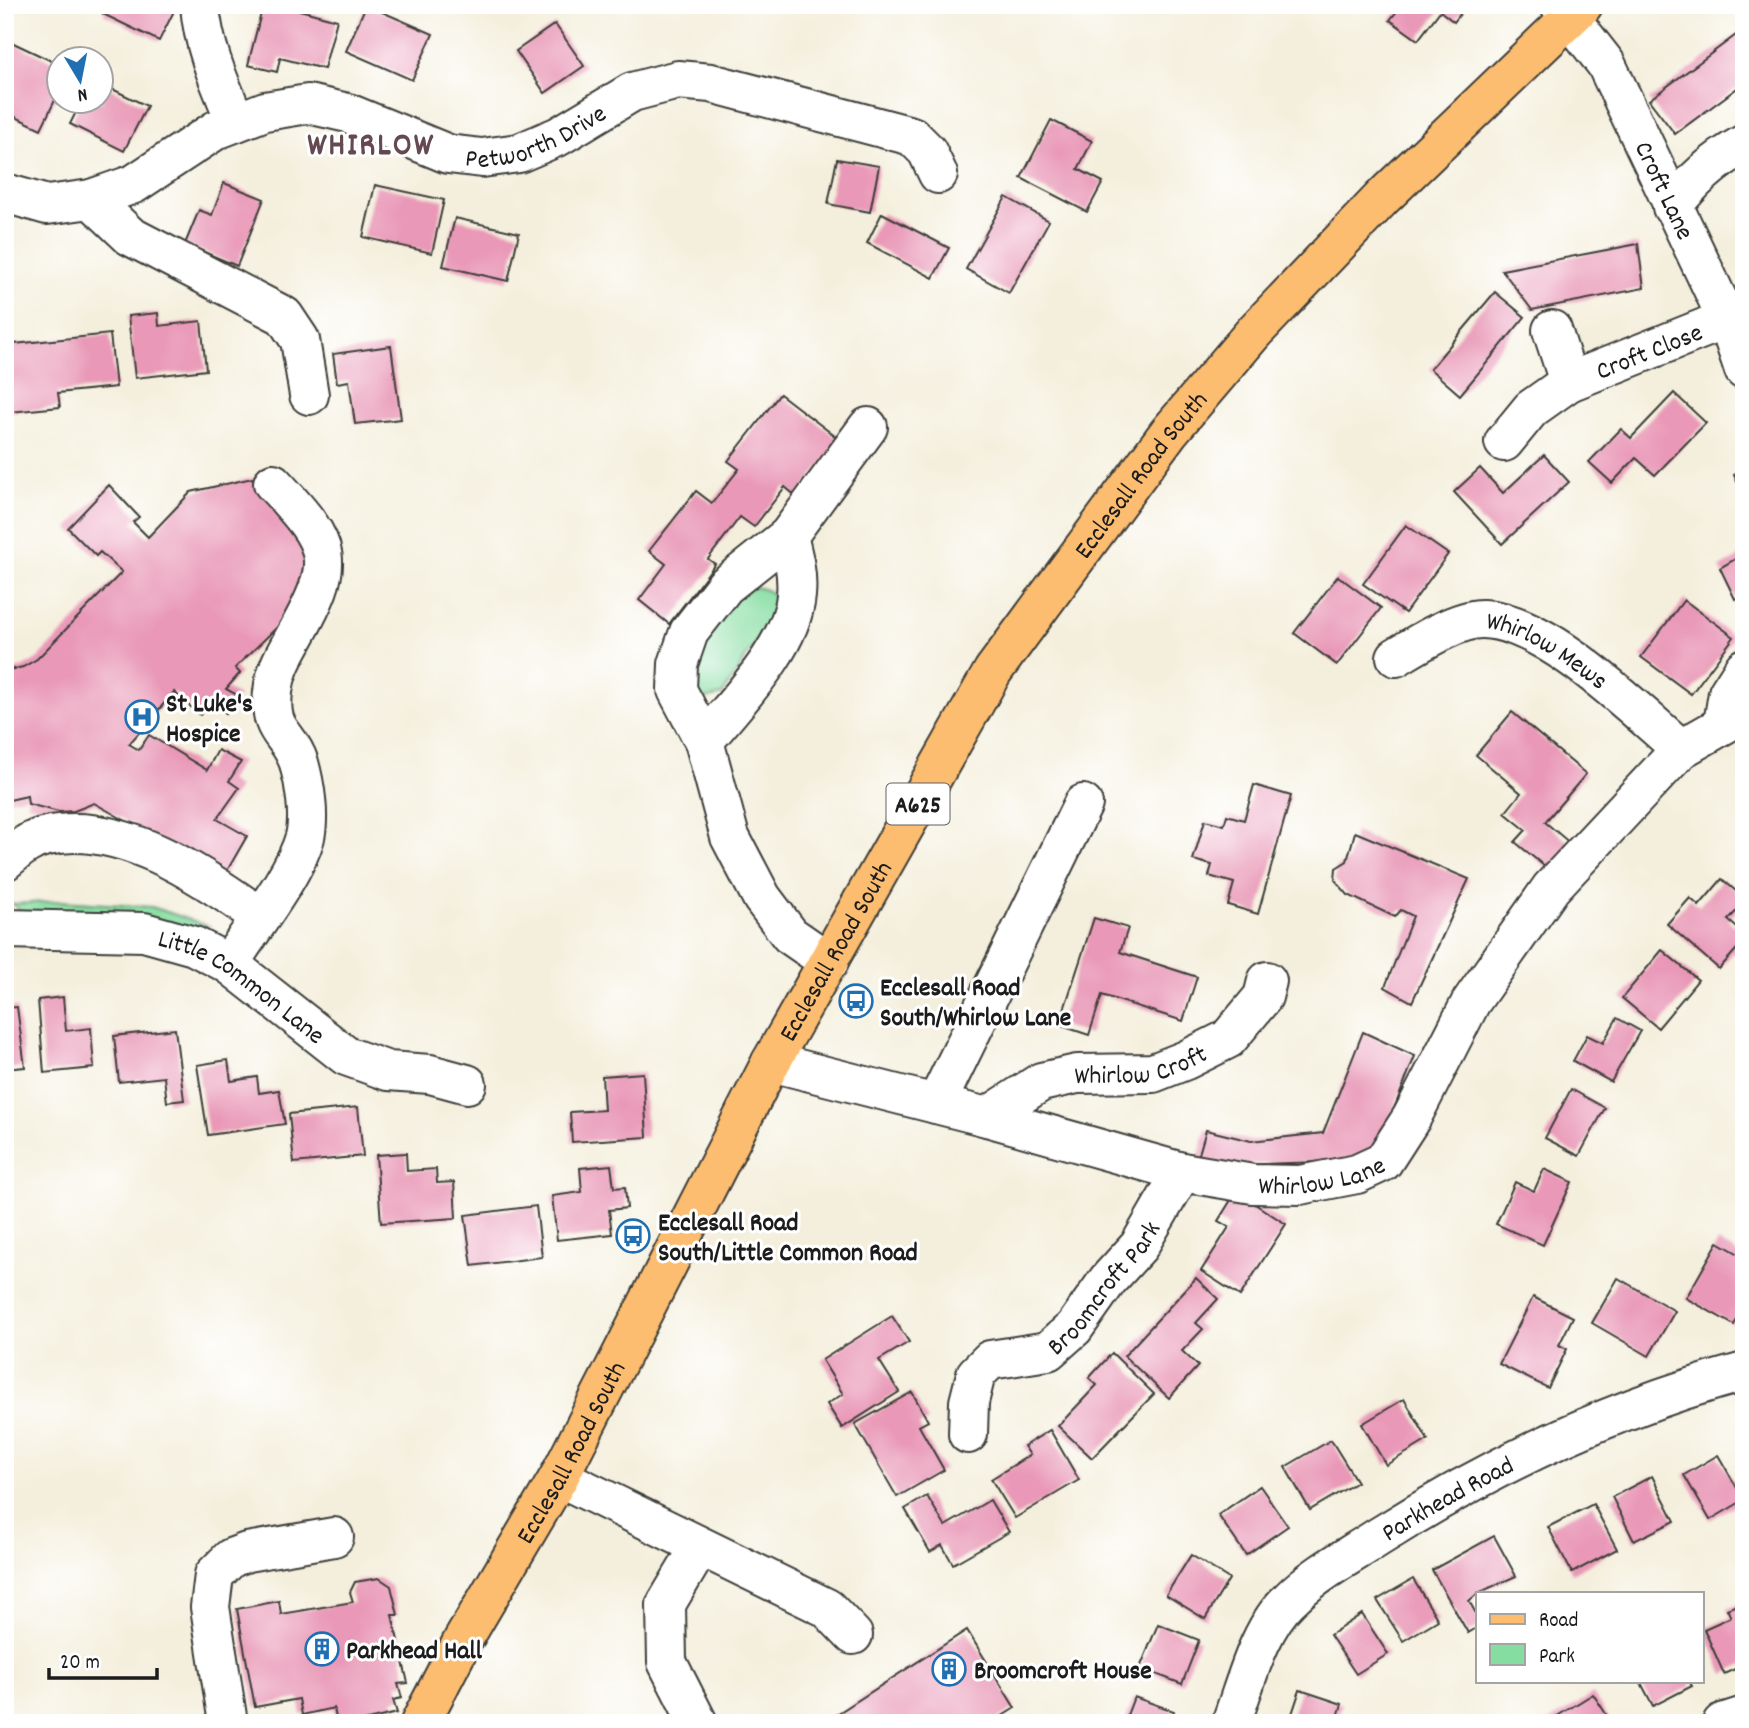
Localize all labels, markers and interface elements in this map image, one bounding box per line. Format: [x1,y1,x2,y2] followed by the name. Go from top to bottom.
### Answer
[46,46,116,116] north arrow
[75,79,89,107] text: N
[463,97,614,180] street label: Petworth Drive
[307,124,435,171] district label: WHIRLOW
[1623,136,1702,247] street label: Croft Lane
[1591,316,1709,391] street label: Croft Close
[1067,384,1218,568] street label: Ecclesall Road South
[1483,604,1615,700] street label: Whirlow Mews
[166,687,253,754] place label: St Luke's Hospice
[123,698,161,736] hospital icon: St Luke's Hospice
[886,784,950,824] road number: A625
[771,855,903,1049] street label: Ecclesall Road South
[153,922,332,1055] street label: Little Common Lane
[880,971,1071,1038] place label: Ecclesall Road South/Whirlow Lane
[837,982,875,1020] bus stop icon: Ecclesall Road South/Whirlow Lane
[1074,1037,1215,1096] street label: Whirlow Croft
[1258,1148,1392,1207] street label: Whirlow Lane
[658,1206,918,1273] place label: Ecclesall Road South/Little Common Road
[1040,1215,1172,1366] street label: Broomcroft Park
[614,1217,652,1255] bus stop icon: Ecclesall Road South/Little Common Road
[509,1356,637,1552] street label: Ecclesall Road South
[1375,1449,1521,1553] street label: Parkhead Road
[1476,1592,1704,1682] legend
[1539,1607,1578,1637] text: Road
[303,1630,341,1668] building icon: Parkhead Hall
[346,1634,483,1671] place label: Parkhead Hall
[49,1637,158,1681] scale bar
[1539,1643,1575,1673] text: Park
[60,1649,100,1679] text: 20 m
[930,1650,968,1688] building icon: Broomcroft House
[974,1654,1152,1691] place label: Broomcroft House

